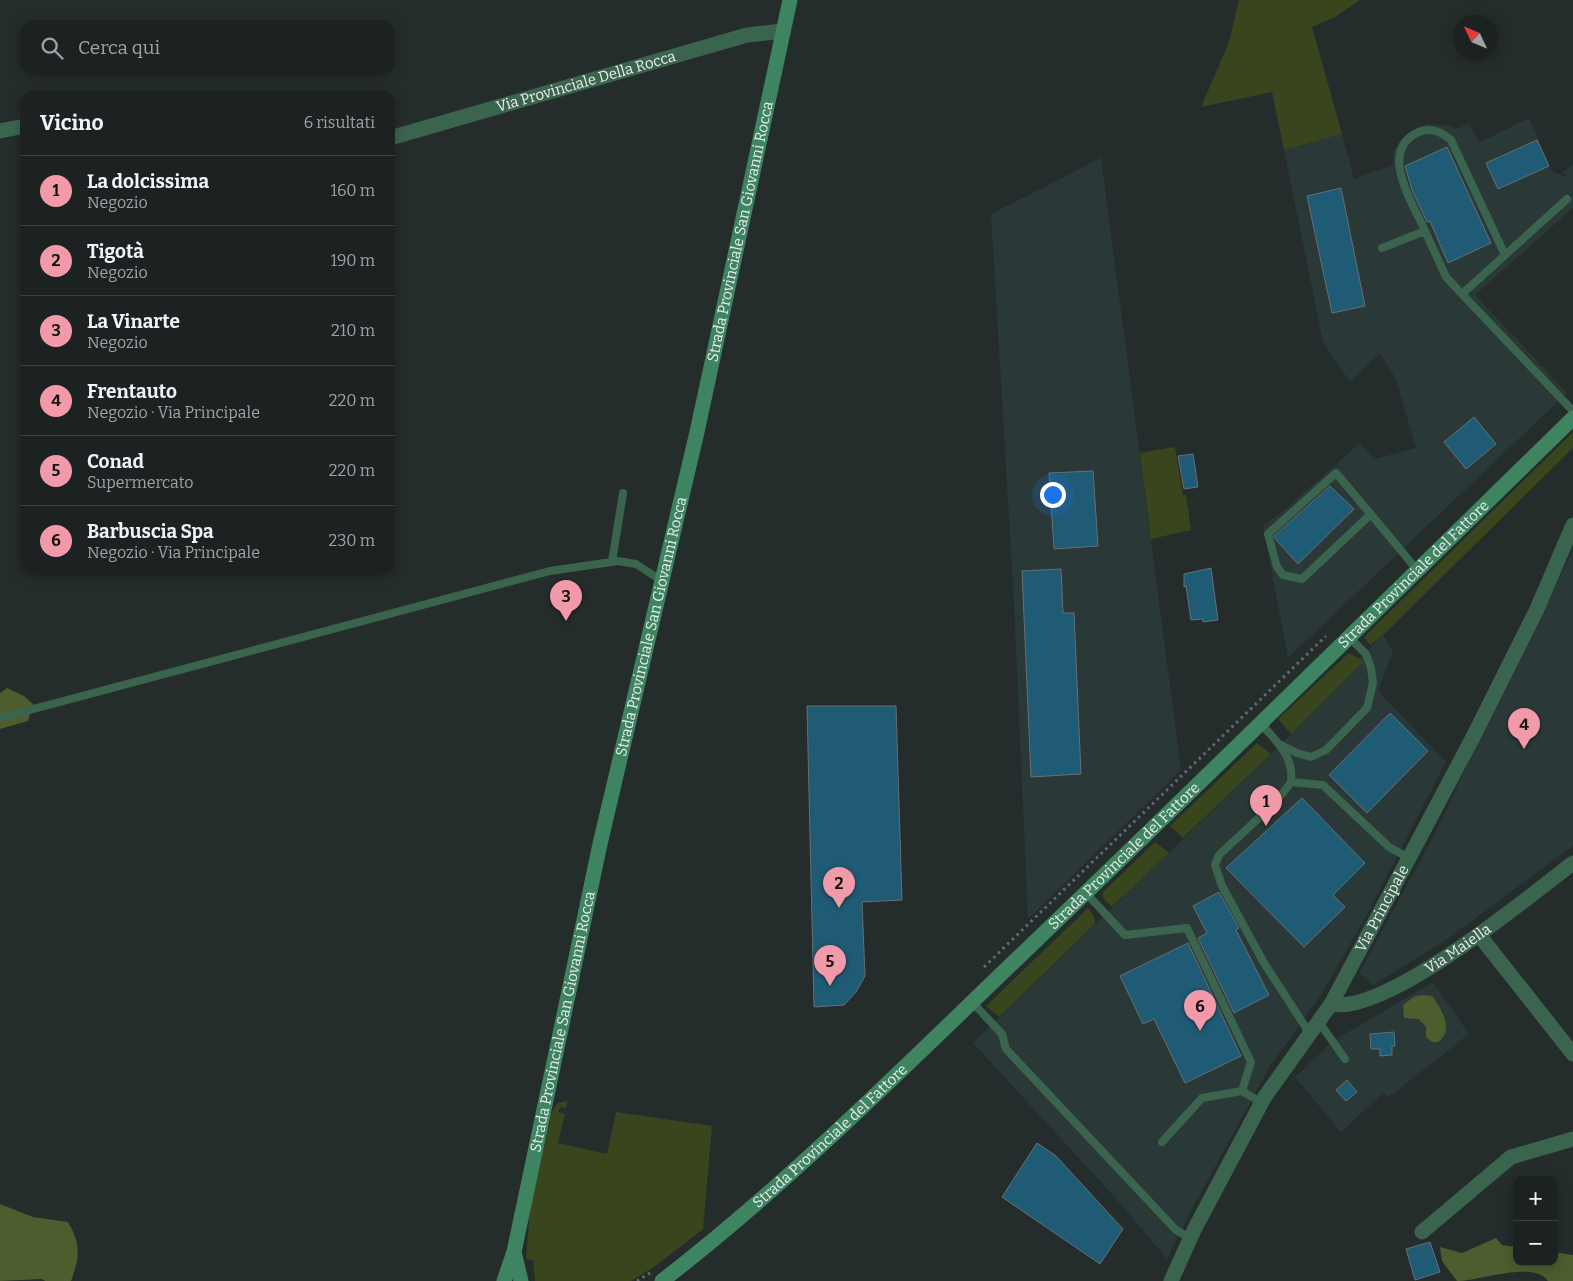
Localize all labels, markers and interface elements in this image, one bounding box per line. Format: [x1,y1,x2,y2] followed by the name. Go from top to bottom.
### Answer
[1453,15,1498,60] north arrow
[20,20,395,75] search box
[38,34,66,62] icon: search
[78,36,160,59] text: Cerca qui
[494,47,678,116] street label: Via Provinciale Della Rocca
[703,99,777,364] street label: Strada Provinciale San Giovanni Rocca
[40,110,104,136] text: Vicino
[304,113,375,132] text: 6 risultati
[87,170,209,193] text: La dolcissima
[53,181,59,200] text: 1
[330,181,375,200] text: 160 m
[87,193,148,212] text: Negozio
[87,240,144,263] text: Tigotà
[51,251,61,270] text: 2
[330,251,375,270] text: 190 m
[87,263,148,282] text: Negozio
[87,310,180,333] text: La Vinarte
[51,321,61,340] text: 3
[331,321,375,340] text: 210 m
[87,333,148,352] text: Negozio
[87,380,177,403] text: Frentauto
[51,391,61,410] text: 4
[329,391,375,410] text: 220 m
[87,403,260,422] text: Negozio · Via Principale
[87,450,144,473] text: Conad
[52,461,60,480] text: 5
[329,461,375,480] text: 220 m
[87,473,194,492] text: Supermercato
[1040,482,1066,508] your location
[612,495,690,758] street label: Strada Provinciale San Giovanni Rocca
[1334,496,1493,652] street label: Strada Provinciale del Fattore
[87,520,214,543] text: Barbuscia Spa
[51,531,61,550] text: 6
[328,531,375,550] text: 230 m
[87,543,260,562] text: Negozio · Via Principale
[550,580,582,621] pin: 3
[1508,708,1540,749] pin: 4
[1044,779,1203,933] street label: Strada Provinciale del Fattore
[1250,785,1282,826] pin: 1
[1351,862,1413,955] street label: Via Principale
[823,867,855,908] pin: 2
[526,890,599,1154] street label: Strada Provinciale San Giovanni Rocca
[1421,920,1494,977] street label: Via Maiella
[814,945,846,986] pin: 5
[1184,990,1216,1031] pin: 6
[749,1060,911,1212] street label: Strada Provinciale del Fattore
[1513,1176,1558,1266] map controls
[1513,1176,1558,1221] button: +
[1513,1221,1558,1266] button: −

